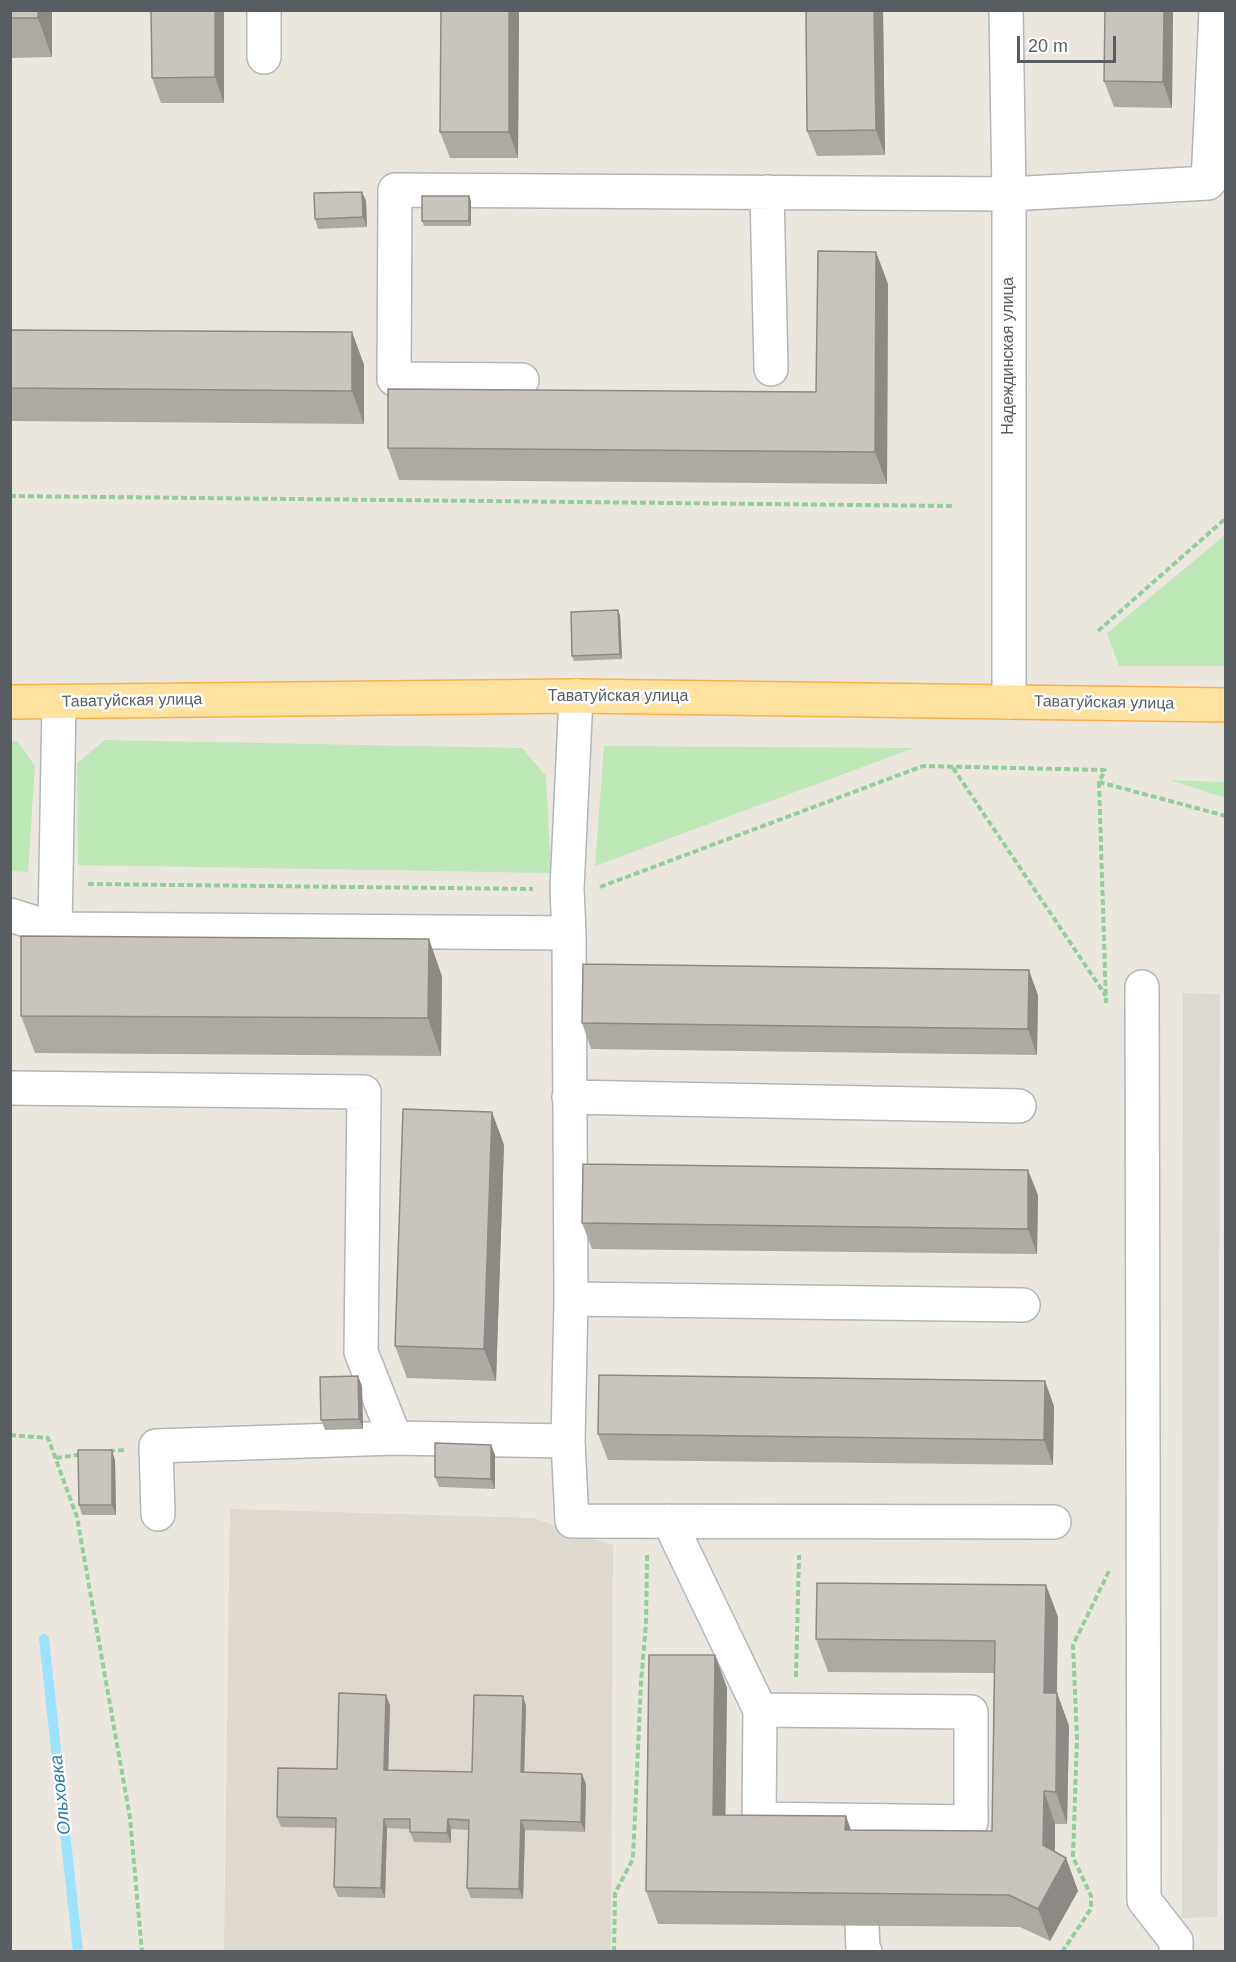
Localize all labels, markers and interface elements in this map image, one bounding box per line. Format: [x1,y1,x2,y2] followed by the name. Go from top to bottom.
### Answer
[1020,24,1119,62] scale bar
[1028,36,1068,56] text: 20 m
[999,277,1019,435] street label: Надеждинская улица
[548,687,688,707] street label: Таватуйская улица
[62,690,202,712] street label: Таватуйская улица
[1034,692,1174,714] street label: Таватуйская улица
[46,1754,76,1836] water label: Ольховка

